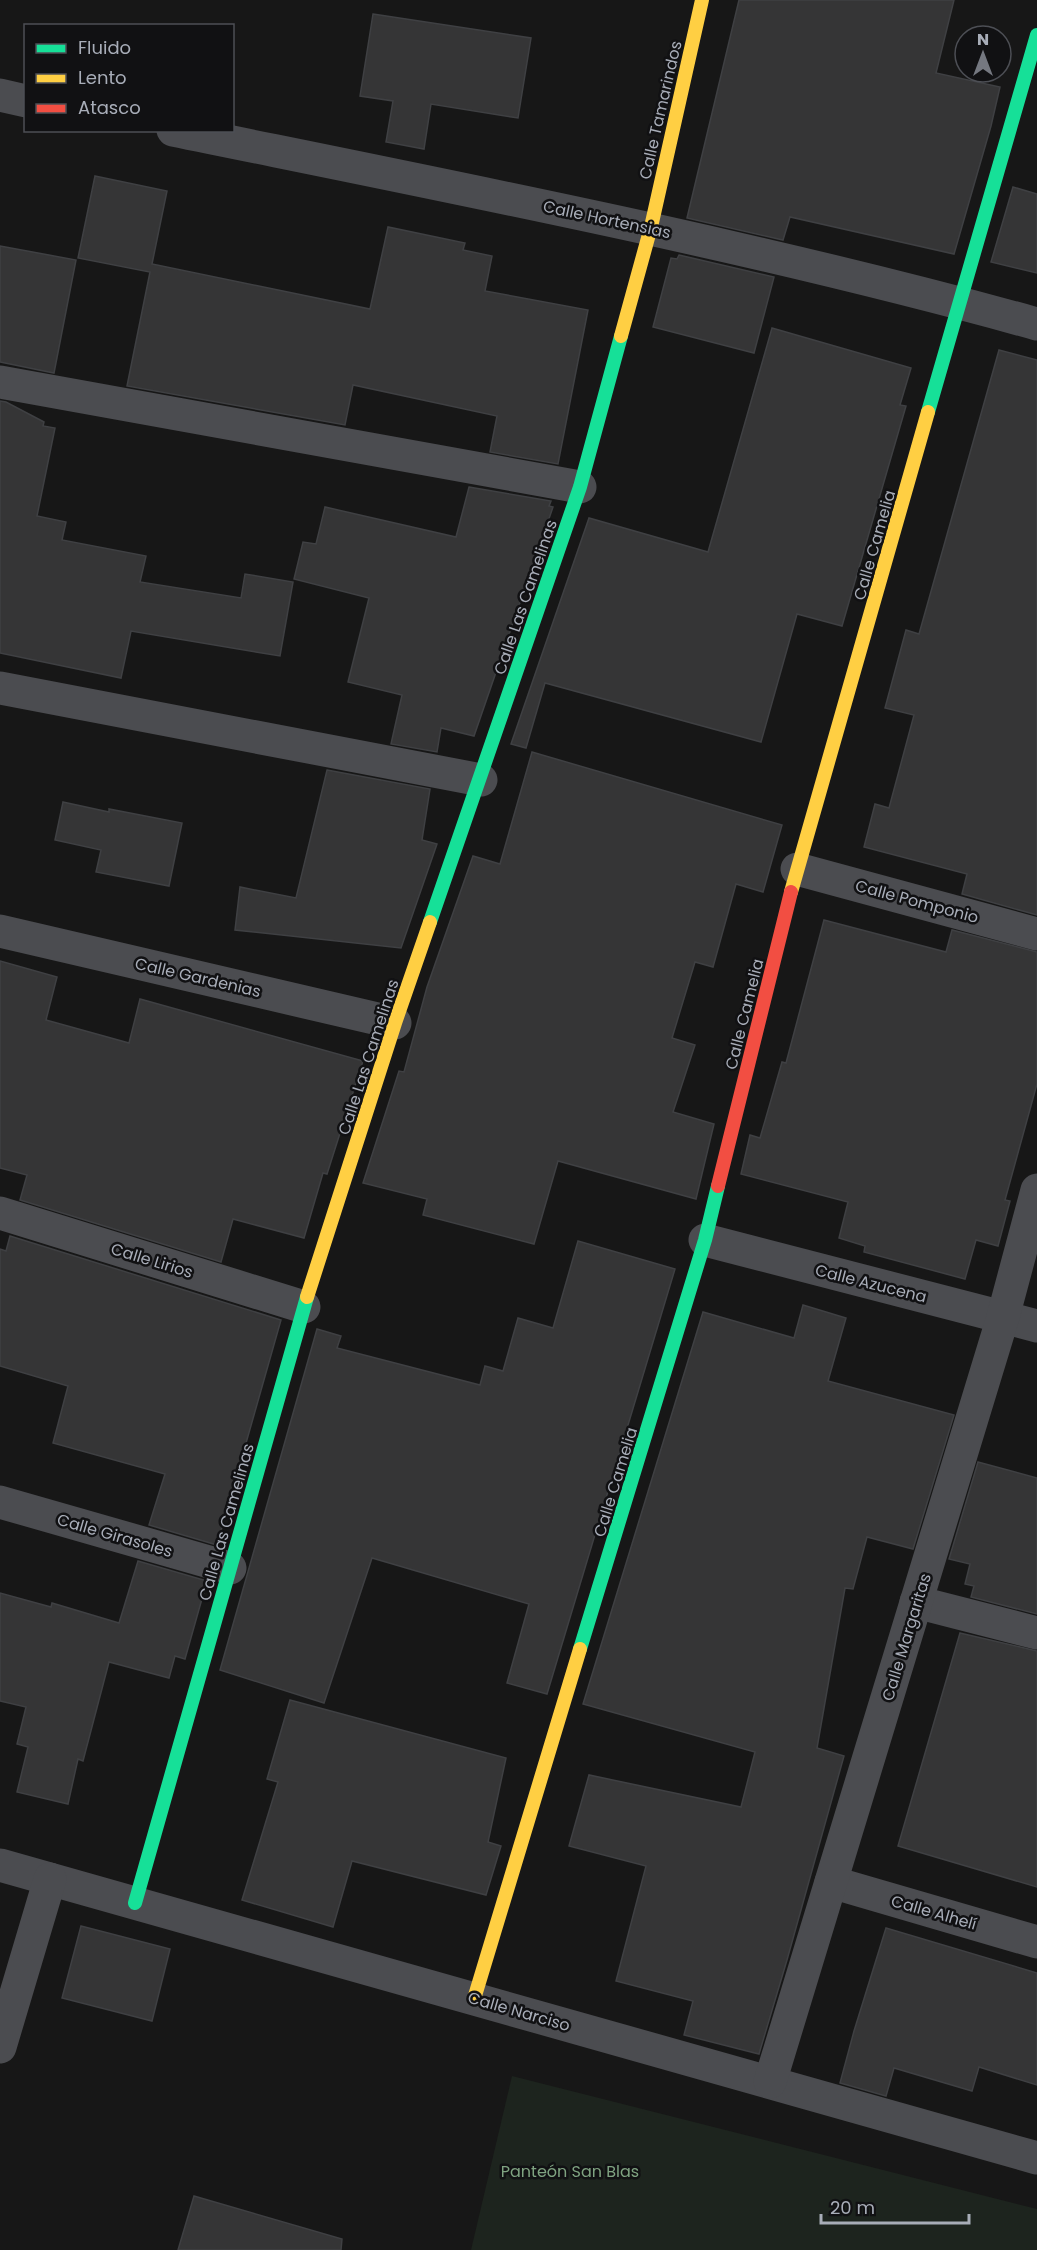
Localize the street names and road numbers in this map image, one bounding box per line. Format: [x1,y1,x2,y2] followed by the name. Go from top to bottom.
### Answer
[633,39,688,182] street label: Calle Tamarindos
[541,195,673,244] street label: Calle Hortensias
[848,487,901,603] street label: Calle Camelia
[488,517,563,678] street label: Calle Las Camelinas
[853,874,981,929] street label: Calle Pomponio
[133,952,263,1003] street label: Calle Gardenias
[720,956,769,1072] street label: Calle Camelia
[332,976,405,1138] street label: Calle Las Camelinas
[108,1237,196,1284] street label: Calle Lirios
[813,1259,929,1308] street label: Calle Azucena
[588,1425,643,1540] street label: Calle Camelia
[193,1441,260,1603] street label: Calle Las Camelinas
[54,1508,175,1563] street label: Calle Girasoles
[876,1571,937,1704] street label: Calle Margaritas
[888,1889,979,1936] street label: Calle Alhelí
[465,1986,573,2037] street label: Calle Narciso

